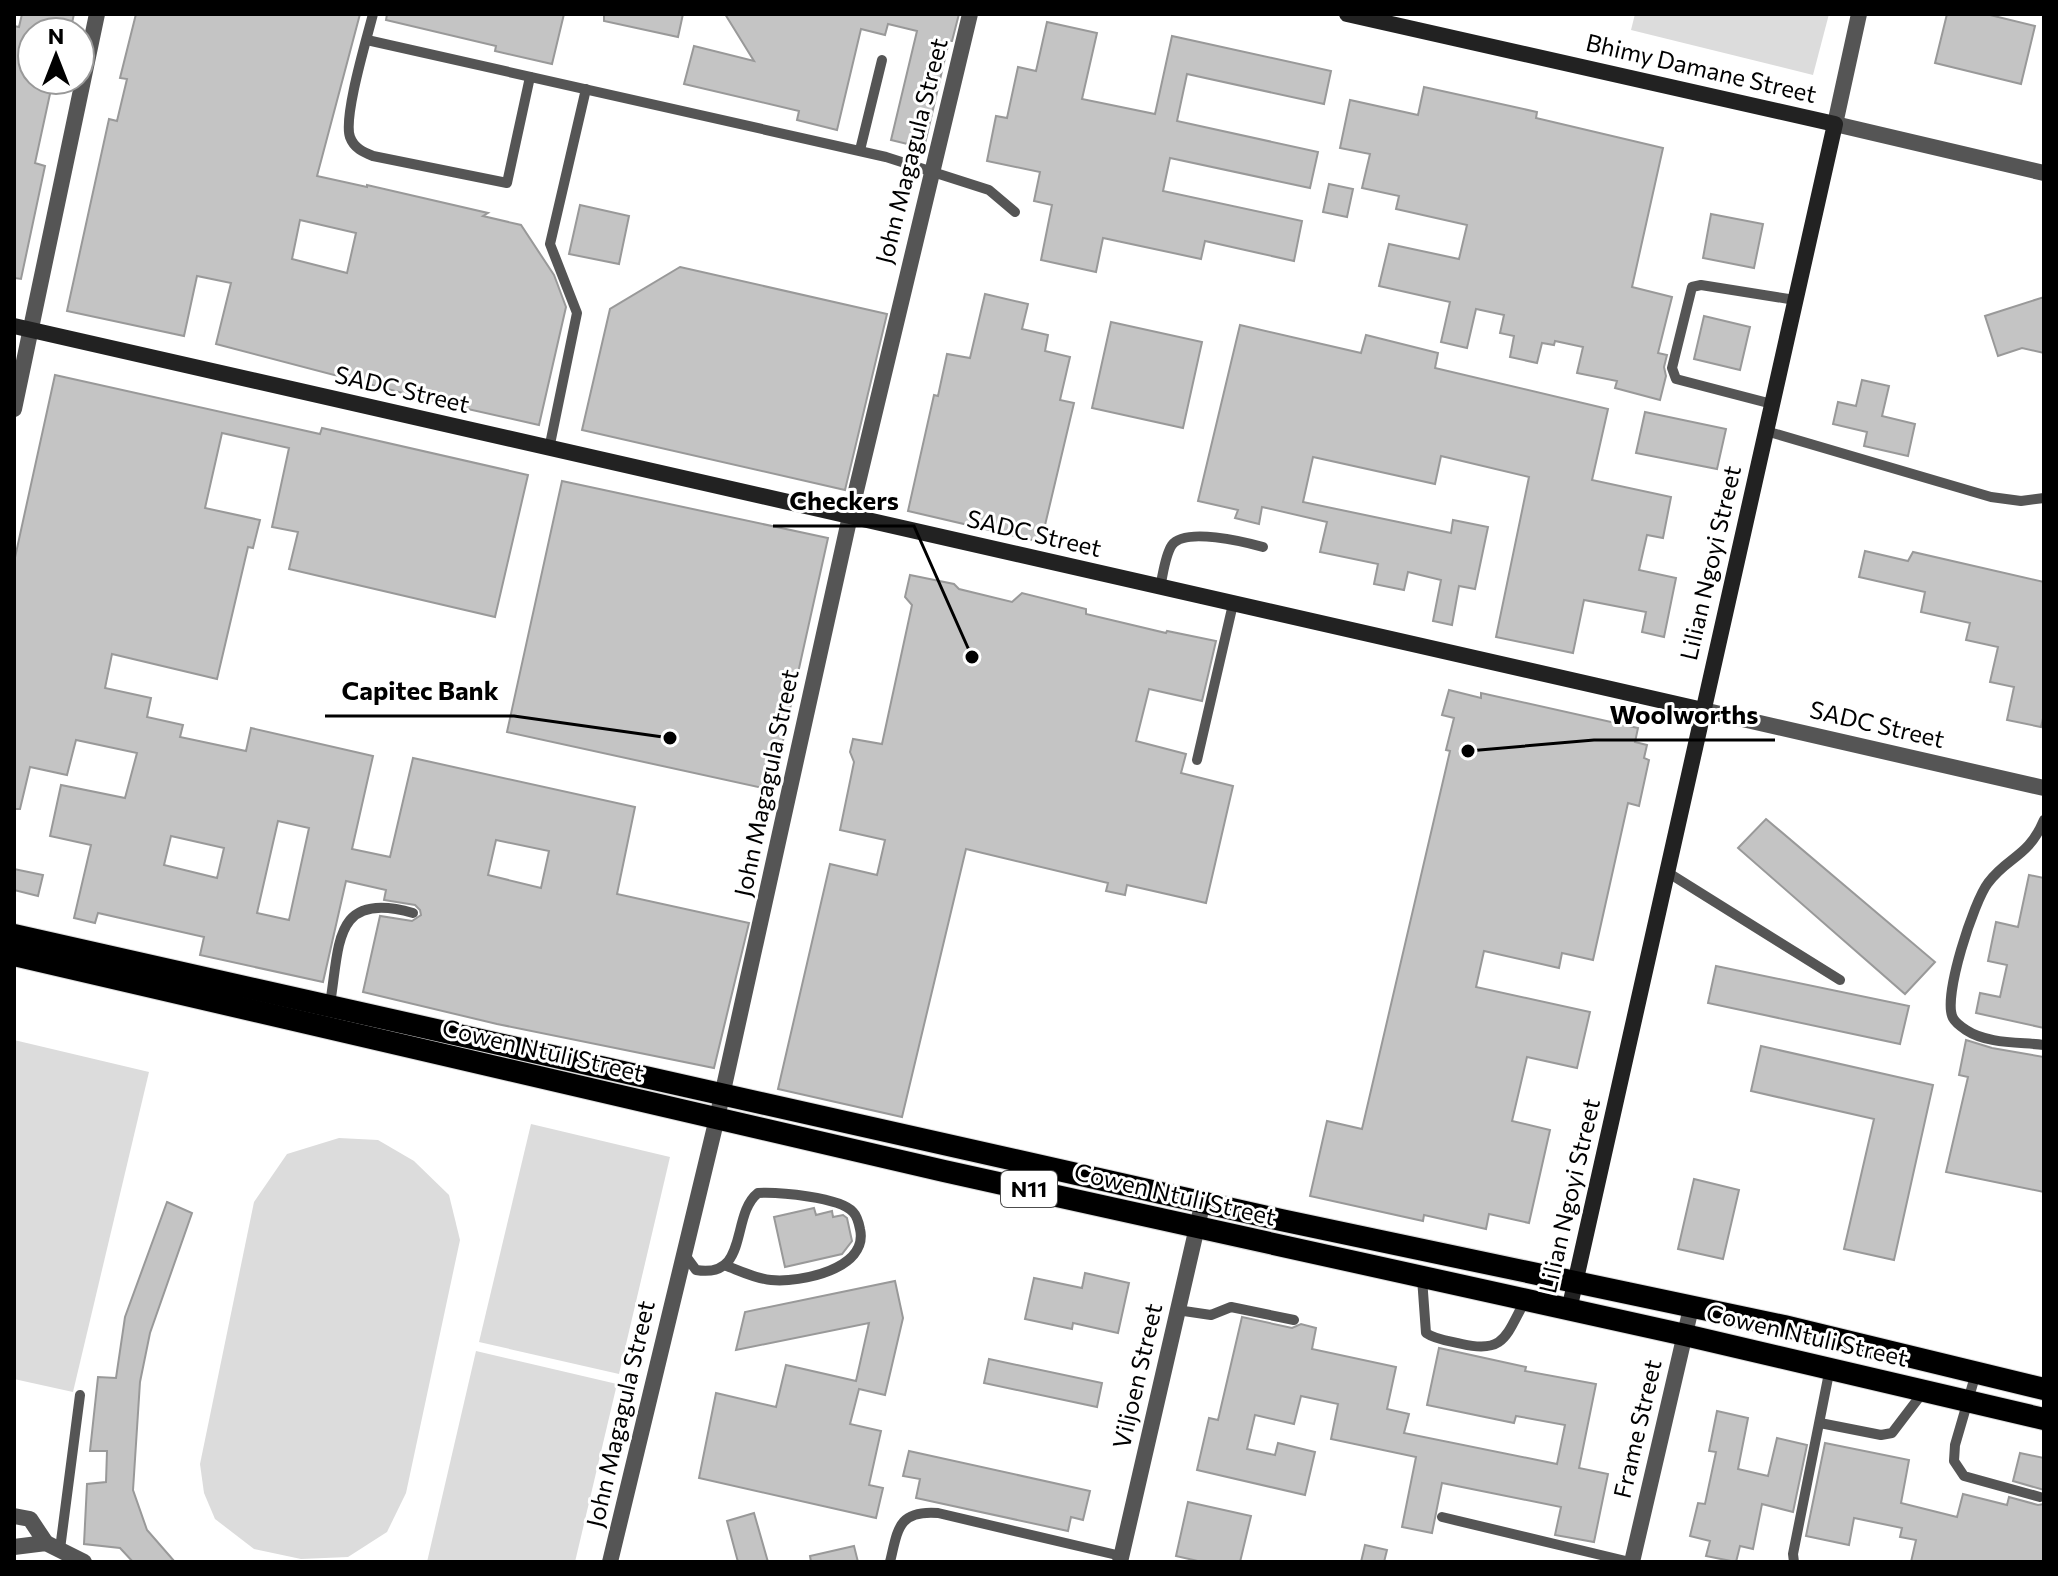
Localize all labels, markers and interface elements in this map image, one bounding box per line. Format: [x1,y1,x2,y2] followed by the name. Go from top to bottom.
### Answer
[16,16,96,96] north arrow
[48,22,64,49] text: N
[1583,27,1820,108] street label: Bhimy Damane Street
[868,35,953,267] street label: John Magagula Street
[332,359,473,418] street label: SADC Street
[1673,462,1746,663] street label: Lilian Ngoyi Street
[773,476,914,526] callout: Checkers
[789,484,899,515] text: Checkers
[964,503,1105,562] street label: SADC Street
[325,666,514,716] callout: Capitec Bank
[727,666,804,899] street label: John Magagula Street
[341,674,499,705] text: Capitec Bank
[1594,690,1775,740] callout: Woolworths
[1807,694,1948,753] street label: SADC Street
[1609,698,1759,729] text: Woolworths
[440,1012,647,1087] street label: Cowen Ntuli Street
[1532,1095,1605,1296] street label: Lilian Ngoyi Street
[1072,1156,1279,1231] street label: Cowen Ntuli Street
[1001,1171,1057,1207] road number: N11
[579,1297,660,1530] street label: John Magagula Street
[1704,1297,1911,1372] street label: Cowen Ntuli Street
[1106,1300,1167,1451] street label: Viljoen Street
[1607,1356,1667,1501] street label: Frame Street

